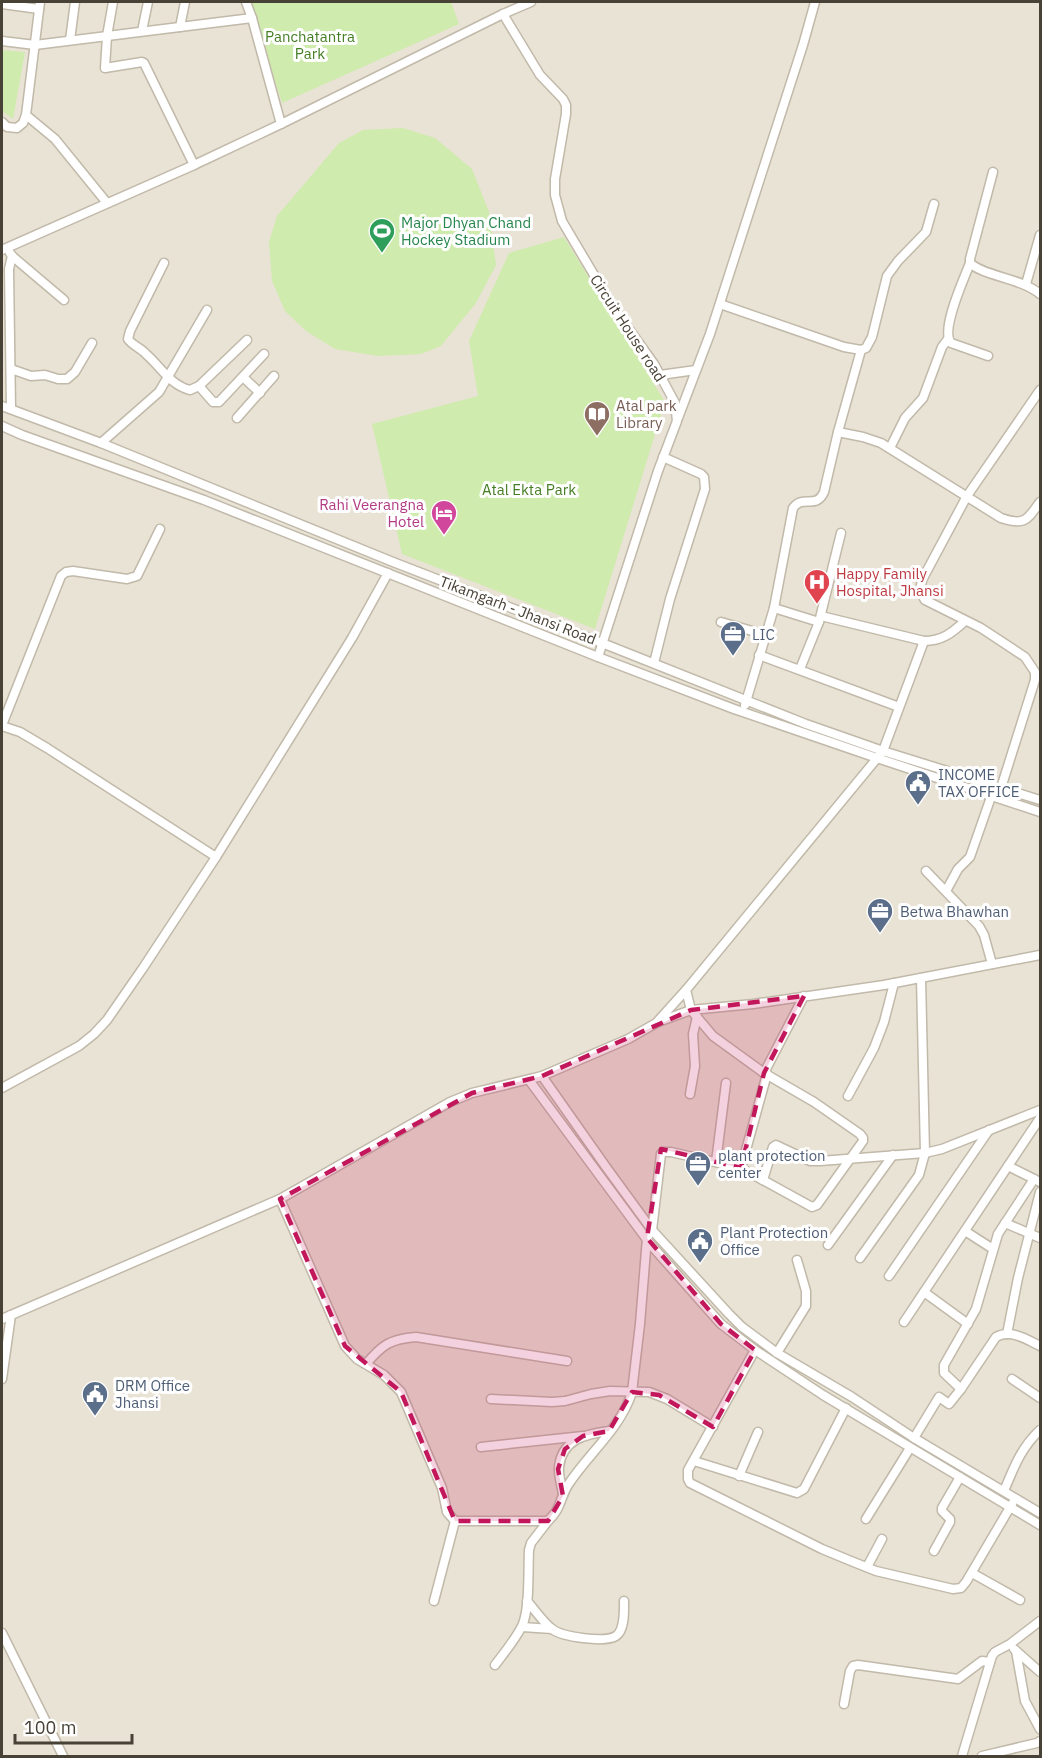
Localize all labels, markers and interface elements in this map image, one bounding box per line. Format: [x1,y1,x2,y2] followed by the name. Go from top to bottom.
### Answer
[265,27,355,63] park label: Panchatantra Park
[401,213,531,249] place label: Major Dhyan Chand Hockey Stadium
[367,216,397,254] sports icon: Major Dhyan Chand Hockey Stadium
[586,271,670,385] street label: Circuit House road
[616,396,677,432] place label: Atal park Library
[582,399,612,437] library icon: Atal park Library
[482,480,576,499] park label: Atal Ekta Park
[319,495,424,531] place label: Rahi Veerangna Hotel
[429,498,459,536] hotel icon: Rahi Veerangna Hotel
[836,564,944,600] place label: Happy Family Hospital, Jhansi
[802,567,832,605] hospital icon: Happy Family Hospital, Jhansi
[437,571,599,649] street label: Tikamgarh - Jhansi Road
[718,619,748,657] office icon: LIC
[752,625,775,644] place label: LIC
[938,765,1019,801] place label: INCOME TAX OFFICE
[903,768,933,806] public building icon: INCOME TAX OFFICE
[865,896,895,934] office icon: Betwa Bhawhan
[900,902,1009,921] place label: Betwa Bhawhan
[718,1146,826,1182] place label: plant protection center
[683,1149,713,1187] office icon: plant protection center
[720,1223,828,1259] place label: Plant Protection Office
[685,1226,715,1264] public building icon: Plant Protection Office
[115,1376,190,1412] place label: DRM Office Jhansi
[80,1379,110,1417] public building icon: DRM Office Jhansi
[15,1707,132,1745] scale bar
[24,1716,76,1739] text: 100 m

